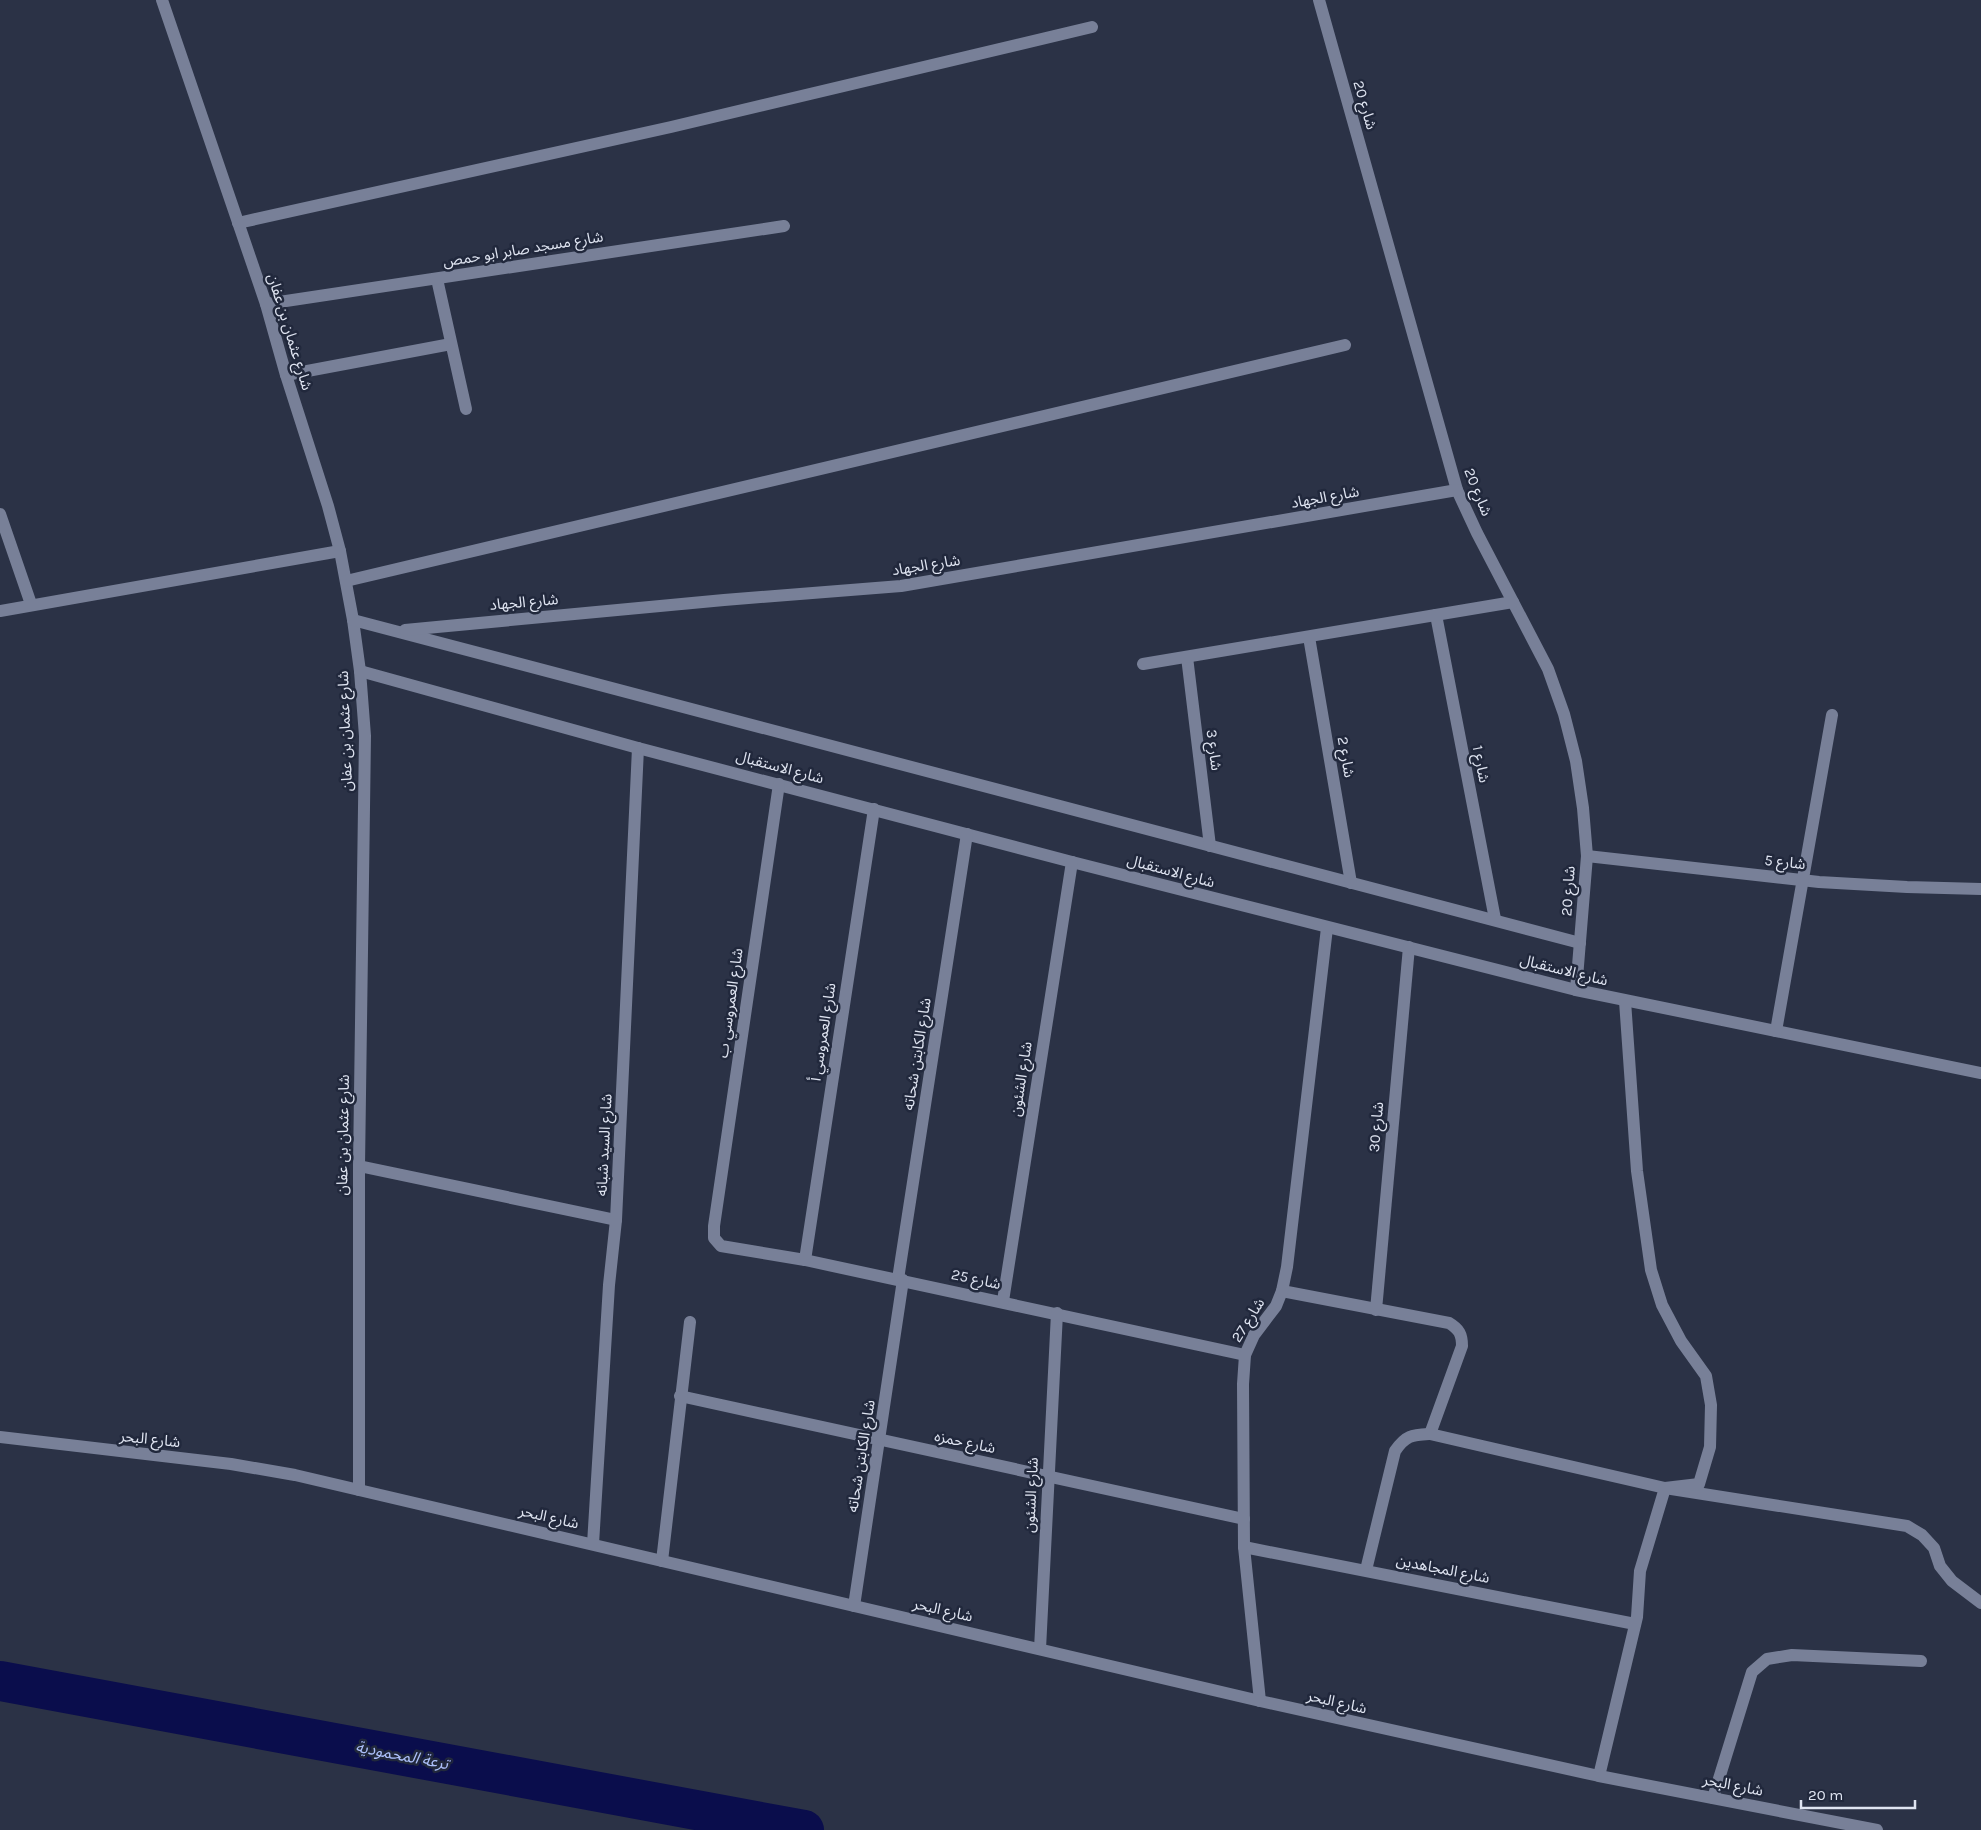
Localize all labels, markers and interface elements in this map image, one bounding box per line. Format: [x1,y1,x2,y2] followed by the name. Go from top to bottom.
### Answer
[1347,78,1381,133] street label: شارع 20
[442,227,605,274] street label: شارع مسجد صابر ابو حمص
[261,272,316,394] street label: شارع عثمان بن عفان
[1457,465,1496,520] street label: شارع 20
[1289,482,1361,515] street label: شارع الجهاد
[891,551,962,582] street label: شارع الجهاد
[489,590,560,617] street label: شارع الجهاد
[334,670,359,792] street label: شارع عثمان بن عفان
[1200,728,1225,772] street label: شارع 3
[1331,735,1359,780] street label: شارع 2
[1466,744,1493,785] street label: شارع 1
[734,747,826,790] street label: شارع الاستقبال
[1125,851,1217,894] street label: شارع الاستقبال
[1763,851,1807,876] street label: شارع 5
[1557,865,1582,917] street label: شارع 20
[713,947,750,1059] street label: شارع العمروسي ب
[1518,950,1610,993] street label: شارع الاستقبال
[806,981,843,1083] street label: شارع العمروسي أ
[899,996,938,1112] street label: شارع الكابتن شحاته
[1006,1040,1039,1118] street label: شارع الشئون
[333,1074,356,1196] street label: شارع عثمان بن عفان
[592,1093,619,1197] street label: شارع السيد شبانه
[1365,1101,1390,1153] street label: شارع 30
[949,1265,1003,1296] street label: شارع 25
[1228,1294,1271,1347] street label: شارع 27
[843,1398,882,1514] street label: شارع الكابتن شحاته
[117,1427,181,1454] street label: شارع البحر
[932,1427,997,1460] street label: شارع حمزه
[1020,1457,1045,1533] street label: شارع الشئون
[516,1501,581,1536] street label: شارع البحر
[1394,1551,1492,1590] street label: شارع المجاهدين
[910,1594,975,1629] street label: شارع البحر
[1304,1686,1369,1721] street label: شارع البحر
[354,1737,452,1774] water label: ترعة المحمودية
[1700,1770,1765,1803] street label: شارع البحر
[1801,1778,1915,1810] scale bar
[1808,1786,1843,1804] text: 20 m

